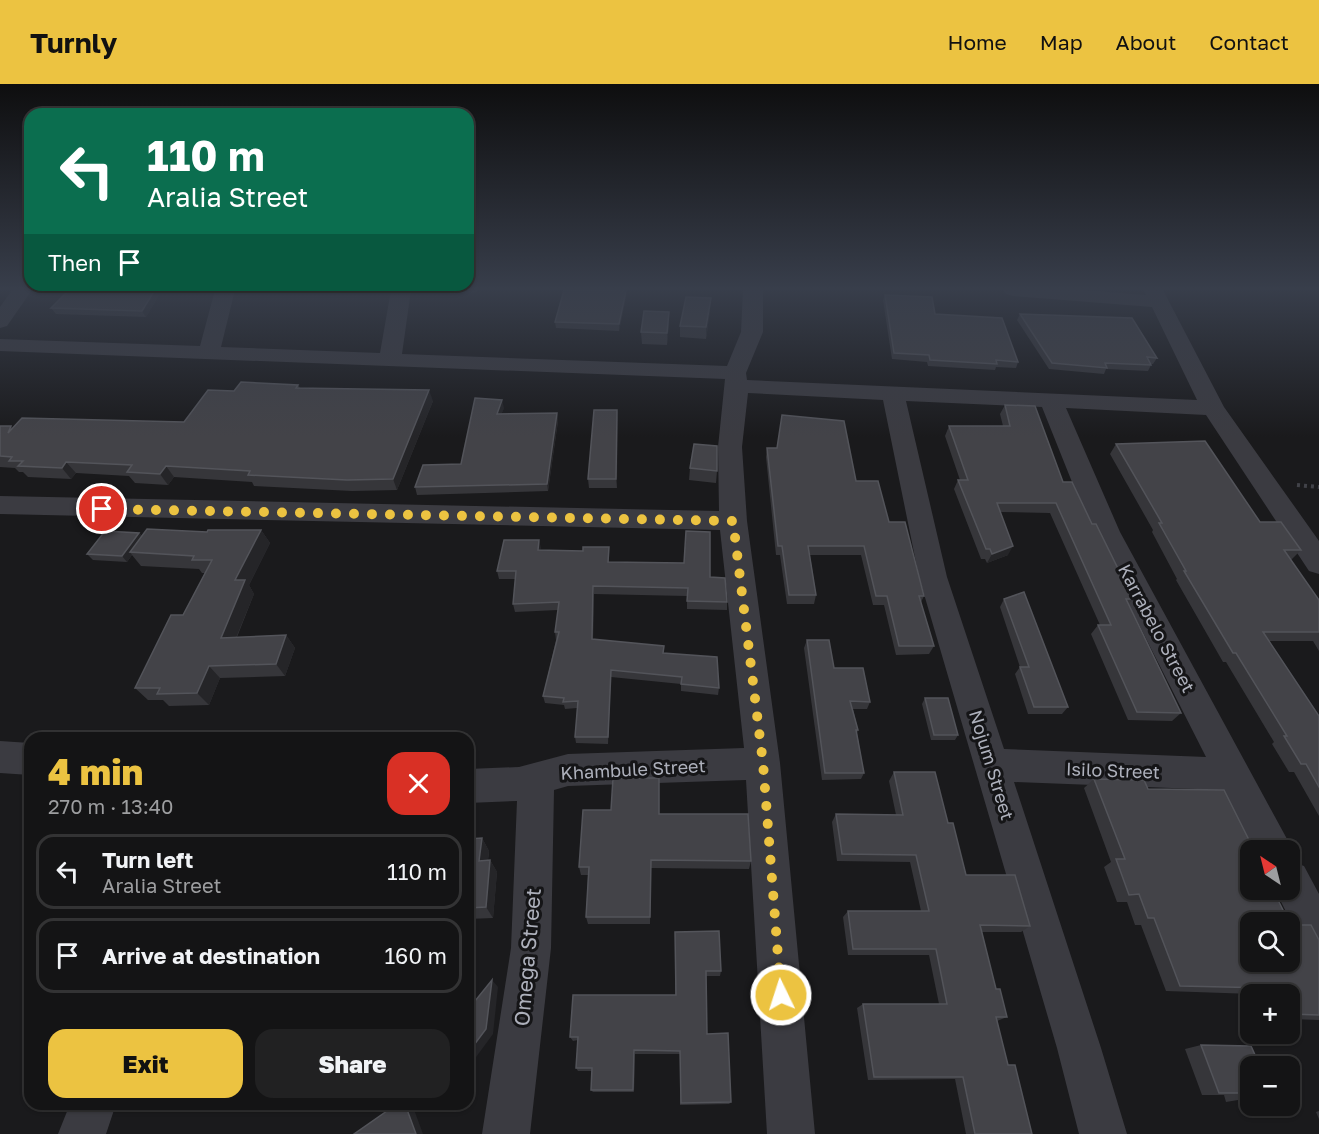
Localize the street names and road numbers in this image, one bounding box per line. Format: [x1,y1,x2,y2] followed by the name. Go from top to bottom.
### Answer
[1114,560,1200,696] street label: Karrabelo Street
[965,707,1019,823] street label: Nojum Street
[560,754,706,784] street label: Khambule Street
[1066,757,1160,783] street label: Isilo Street
[508,887,546,1027] street label: Omega Street

